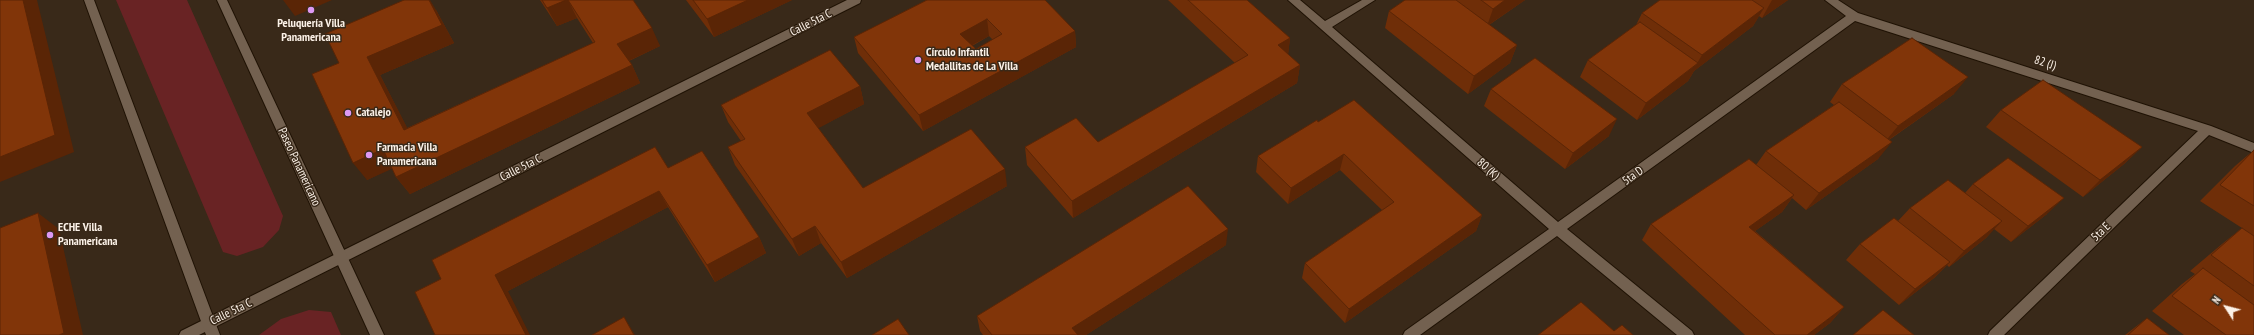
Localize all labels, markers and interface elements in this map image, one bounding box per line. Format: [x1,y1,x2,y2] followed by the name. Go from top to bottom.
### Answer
[306,5,316,15] marker: Peluquería Villa Panamericana
[788,6,834,40] street label: Calle 5ta C
[277,17,345,45] place label: Peluquería Villa Panamericana
[926,46,1018,74] place label: Círculo Infantil Medallitas de La Villa
[2032,53,2058,73] street label: 82 (J)
[913,55,923,65] marker: Círculo Infantil Medallitas de La Villa
[356,106,391,120] place label: Catalejo
[343,108,353,118] marker: Catalejo
[275,126,323,208] street label: Paseo Panamericano
[377,141,437,169] place label: Farmacia Villa Panamericana
[364,150,374,160] marker: Farmacia Villa Panamericana
[498,151,544,185] street label: Calle 5ta C
[1474,155,1502,183] street label: 80 (K)
[1620,164,1646,188] street label: 5ta D
[2088,219,2114,245] street label: 5ta E
[58,221,118,249] place label: ECHE Villa Panamericana
[45,230,55,240] marker: ECHE Villa Panamericana
[2206,287,2246,327] north arrow
[2209,293,2224,306] text: N
[208,296,254,328] street label: Calle 5ta C

